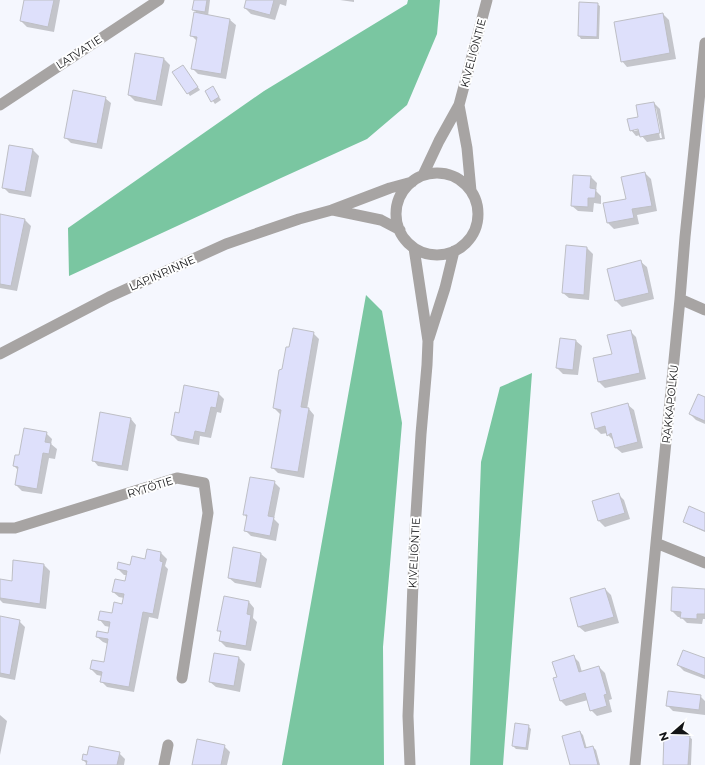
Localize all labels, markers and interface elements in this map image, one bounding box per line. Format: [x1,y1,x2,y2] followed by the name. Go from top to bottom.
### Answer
[457,17,489,89] street label: KIVELIÖNTIE
[53,32,105,72] street label: LATVATIE
[127,252,197,294] street label: LAPINRINNE
[659,364,681,444] street label: RAKKAPOLKU
[125,473,175,501] street label: RYTÖTIE
[405,517,423,589] street label: KIVELIÖNTIE
[653,713,693,753] north arrow
[656,730,672,743] text: N

